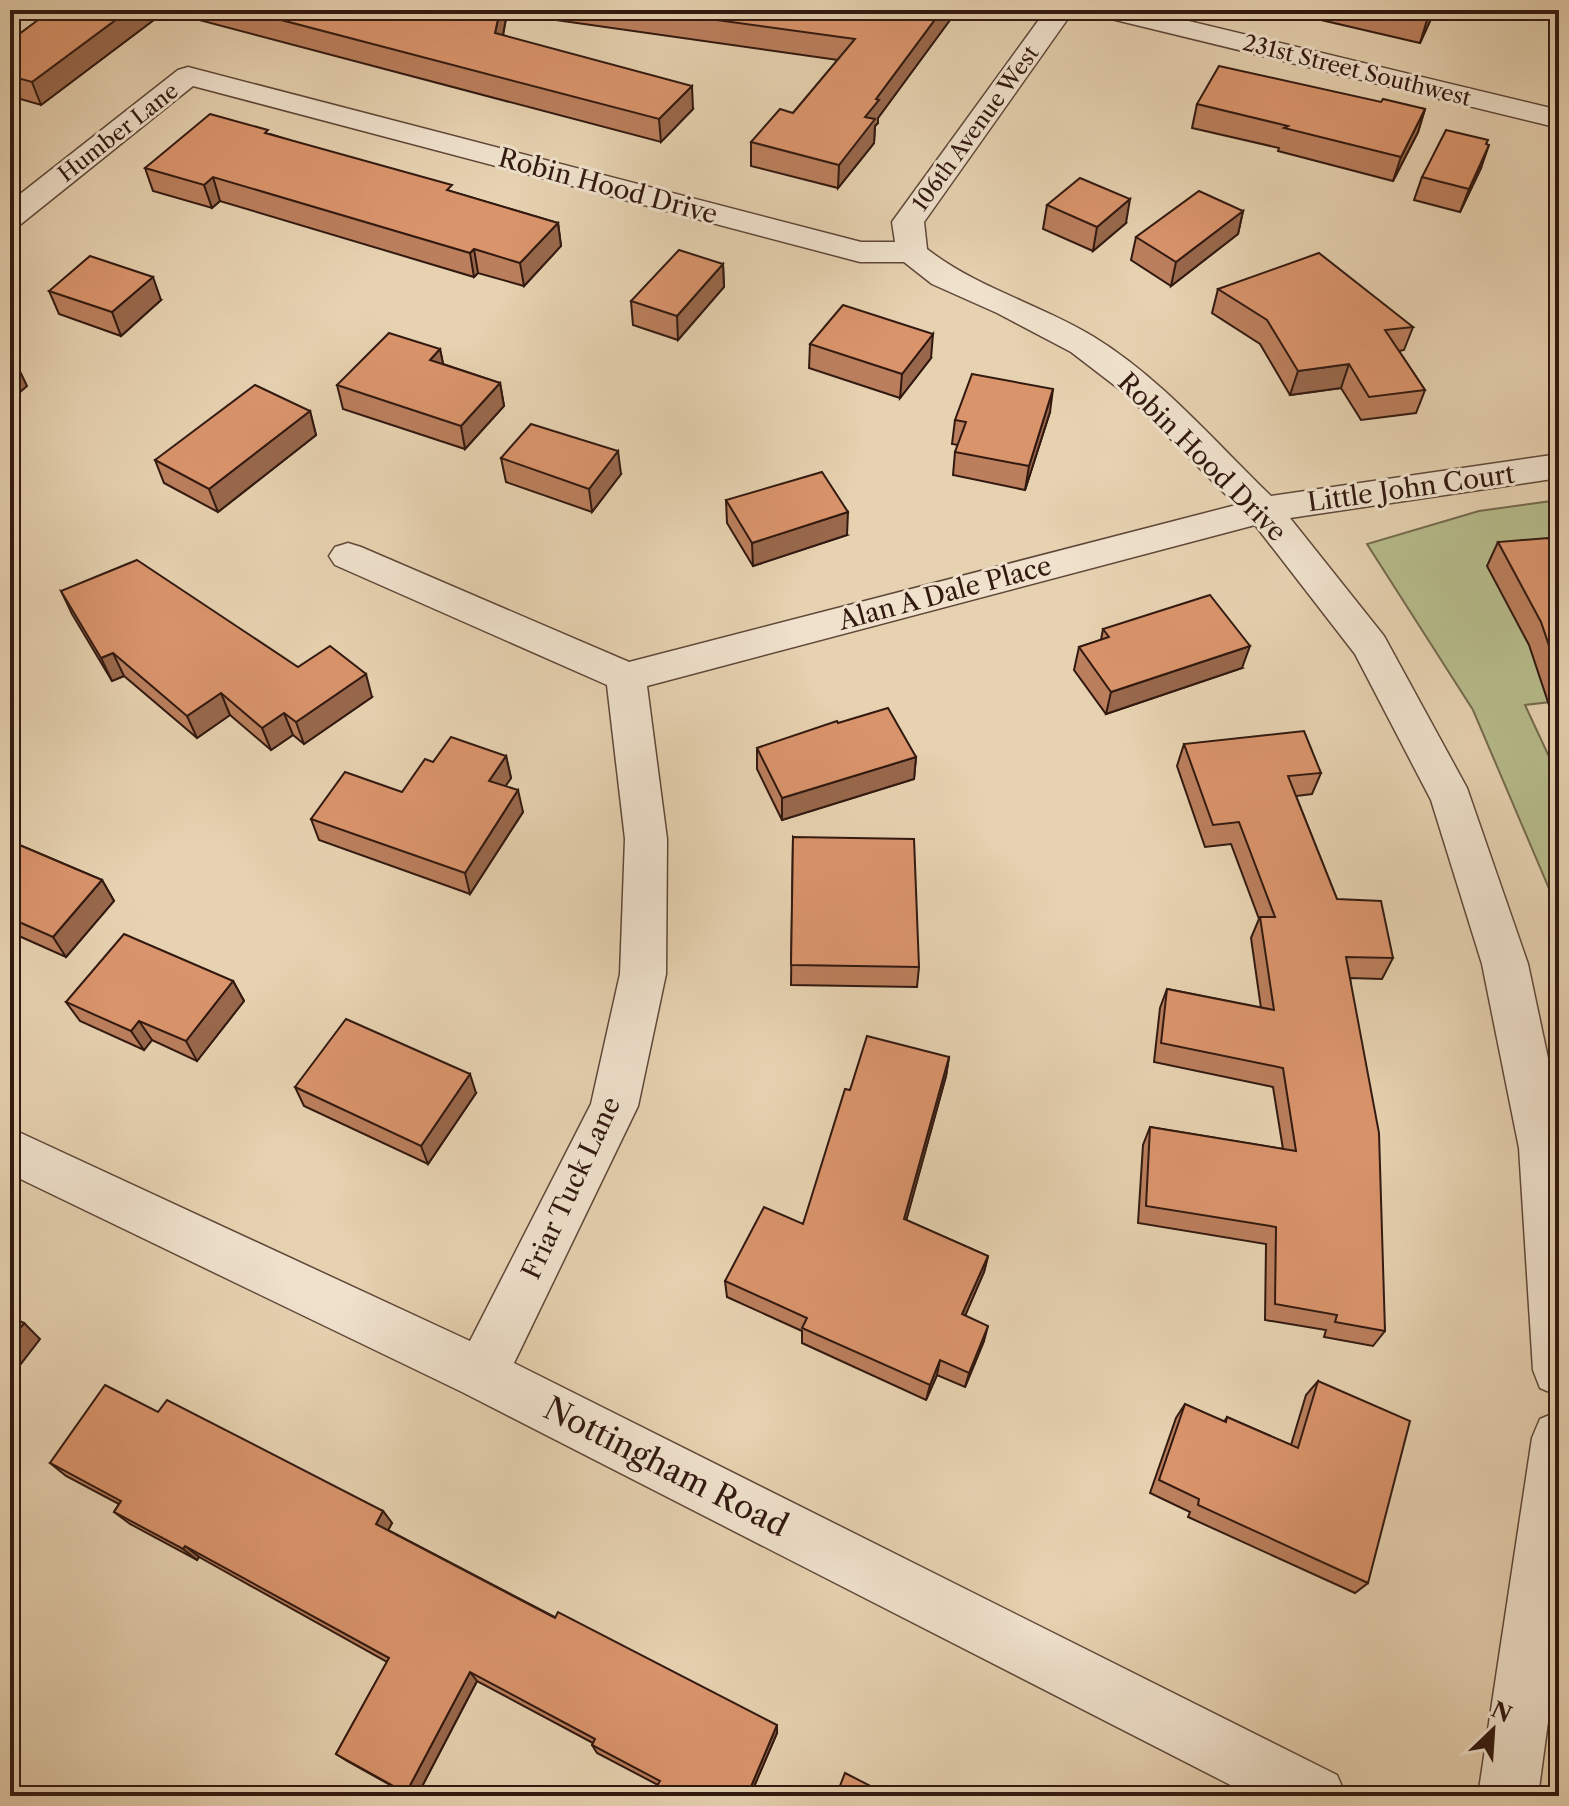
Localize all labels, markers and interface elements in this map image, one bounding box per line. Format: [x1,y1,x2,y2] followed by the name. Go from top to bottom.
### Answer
[1240,29,1474,112] street label: 231st Street Southwest
[906,40,1045,216] street label: 106th Avenue West
[53,77,184,188] street label: Humber Lane
[495,141,721,231] street label: Robin Hood Drive
[1111,366,1293,548] street label: Robin Hood Drive
[1305,458,1517,518] street label: Little John Court
[834,549,1055,637] street label: Alan A Dale Place
[515,1092,627,1284] street label: Friar Tuck Lane
[538,1388,795,1545] street label: Nottingham Road
[1453,1690,1533,1770] north arrow
[1487,1696,1516,1729] text: N

